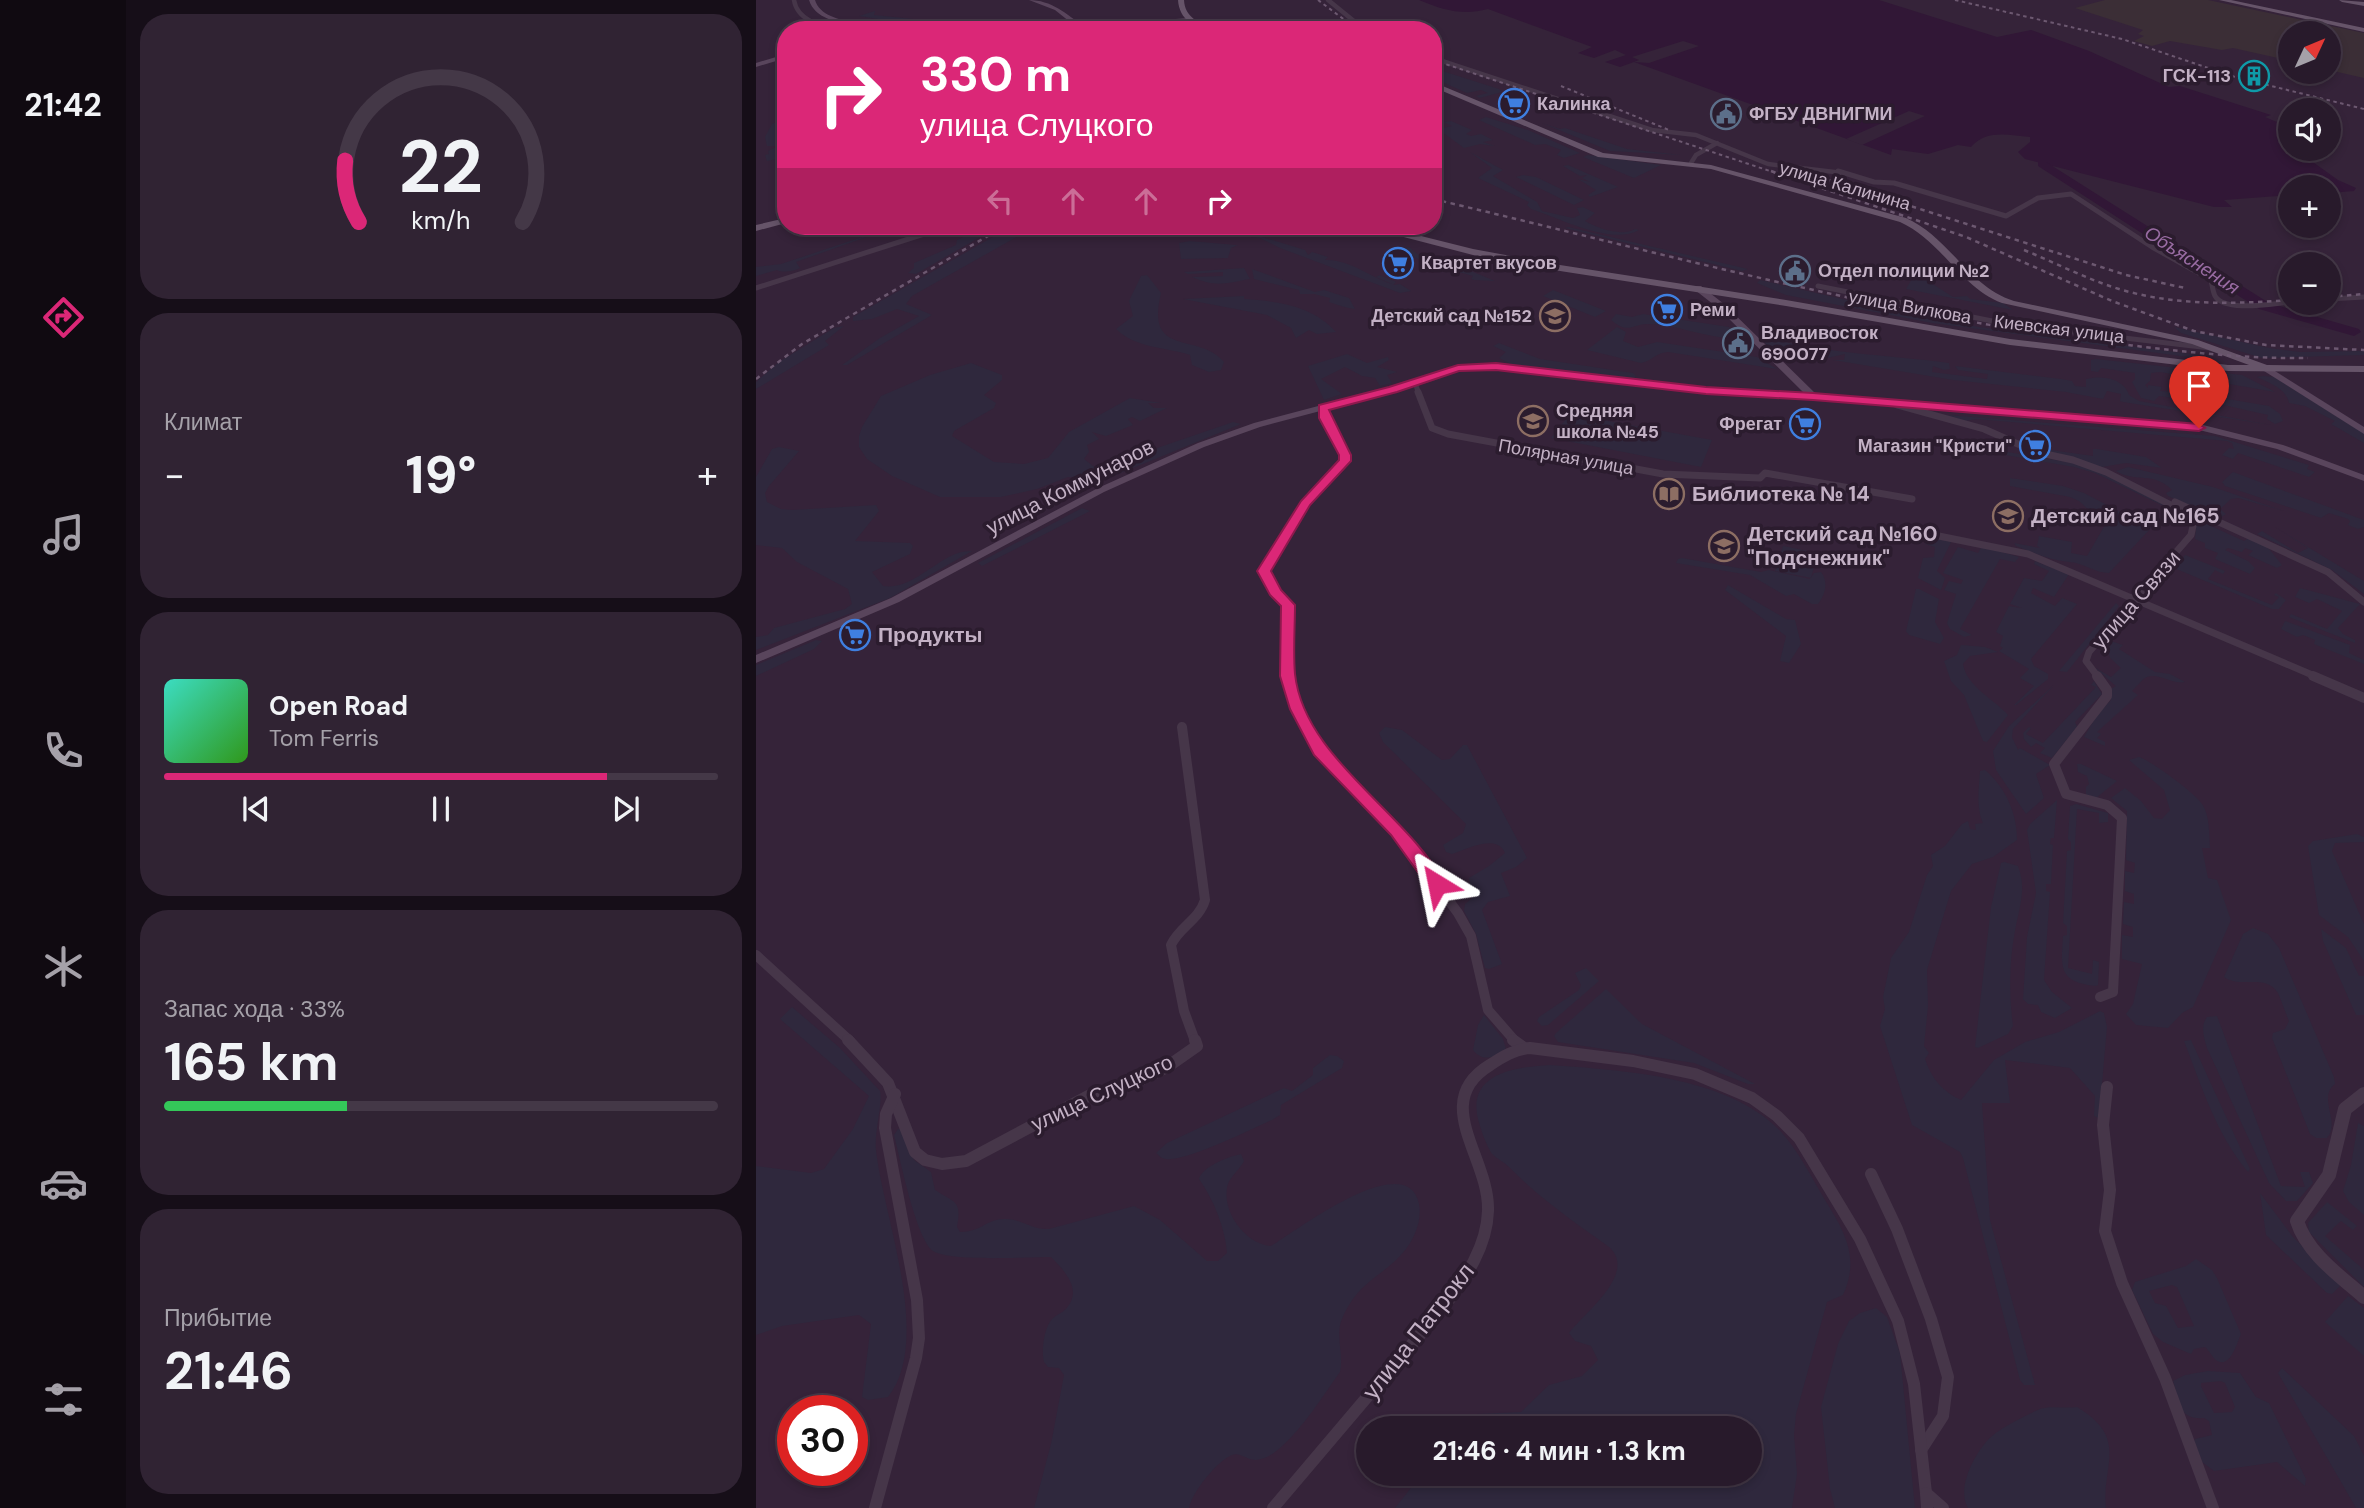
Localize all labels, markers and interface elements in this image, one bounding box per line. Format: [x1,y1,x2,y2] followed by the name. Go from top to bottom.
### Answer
[2278,21,2342,84] north arrow
[2278,21,2341,315] map controls
[920,42,1071,106] text: 330 m
[805,49,896,140] icon: right
[2237,59,2271,93] building icon: ГСК-113
[2163,64,2231,88] place label: ГСК-113
[24,84,102,126] text: 21:42
[1497,87,1531,121] supermarket icon: Калинка
[1537,92,1612,116] place label: Калинка
[1709,97,1743,131] public building icon: ФГБУ ДВНИГМИ
[2278,98,2341,161] button: sound
[1749,102,1892,126] place label: ФГБУ ДВНИГМИ
[920,104,1154,146] text: улица Слуцкого
[399,121,483,216] text: 22
[1777,156,1914,216] street label: улица Калинина
[2278,175,2341,238] button: +
[981,182,1019,220] icon: left
[1054,182,1092,220] icon: ahead
[1127,182,1165,220] icon: ahead
[1200,182,1238,220] icon: right
[411,204,471,237] text: km/h
[2140,220,2244,300] water label: Объяснения
[1381,246,1415,280] supermarket icon: Квартет вкусов
[1421,251,1557,275] place label: Квартет вкусов
[2278,252,2341,315] button: −
[1778,254,1812,288] public building icon: Отдел полиции №2
[1818,259,1989,283] place label: Отдел полиции №2
[1847,284,1974,330] street label: улица Вилкова
[39,293,88,342] icon: directions
[1650,293,1684,327] supermarket icon: Реми
[1690,298,1736,322] place label: Реми
[1538,299,1572,333] school or university icon: Детский сад №152
[1371,304,1532,328] place label: Детский сад №152
[1992,309,2127,349] street label: Киевская улица
[1761,321,1879,366] place label: Владивосток 690077
[1721,326,1755,360] public building icon: Владивосток 690077
[2169,356,2229,428] pin
[2180,367,2218,405] icon: arrive
[1556,399,1659,444] place label: Средняя школа №45
[1516,404,1550,438] school or university icon: Средняя школа №45
[164,407,242,437] text: Климат
[1788,407,1822,441] supermarket icon: Фрегат
[1719,412,1782,436] place label: Фрегат
[2018,429,2052,463] supermarket icon: Магазин "Кристи"
[981,433,1159,541] street label: улица Коммунаров
[1497,433,1636,481] street label: Полярная улица
[1858,434,2012,458] place label: Магазин "Кристи"
[406,441,476,509] text: 19°
[164,450,185,500] text: −
[697,450,718,500] text: +
[1652,477,1686,511] library icon: Библиотека № 14
[1692,480,1870,508] place label: Библиотека № 14
[1991,499,2025,533] school or university icon: Детский сад №165
[2031,502,2219,530] place label: Детский сад №165
[39,510,88,559] icon: music
[1747,520,1938,572] place label: Детский сад №160 "Подснежник"
[1707,529,1741,563] school or university icon: Детский сад №160 "Подснежник"
[2085,545,2187,655] street label: улица Связи
[838,618,872,652] supermarket icon: Продукты
[878,621,982,649] place label: Продукты
[269,689,408,723] text: Open Road
[269,723,379,753] text: Tom Ferris
[39,726,88,775] icon: phone
[237,790,275,828] icon: previous
[422,790,460,828] icon: pause
[607,790,645,828] icon: next
[1400,847,1474,921] position arrow
[39,942,88,991] icon: climate
[164,994,345,1024] text: Запас хода · 33%
[164,1028,338,1096] text: 165 km
[1027,1048,1177,1138] street label: улица Слуцкого
[39,1159,88,1208] icon: car
[1355,1256,1481,1406] street label: улица Патрокл
[164,1303,272,1333] text: Прибытие
[164,1337,293,1405] text: 21:46
[39,1375,88,1424] icon: filters
[777,1395,868,1486] speed limit sign: 30
[1432,1434,1686,1468] text: 21:46 · 4 мин · 1.3 km

